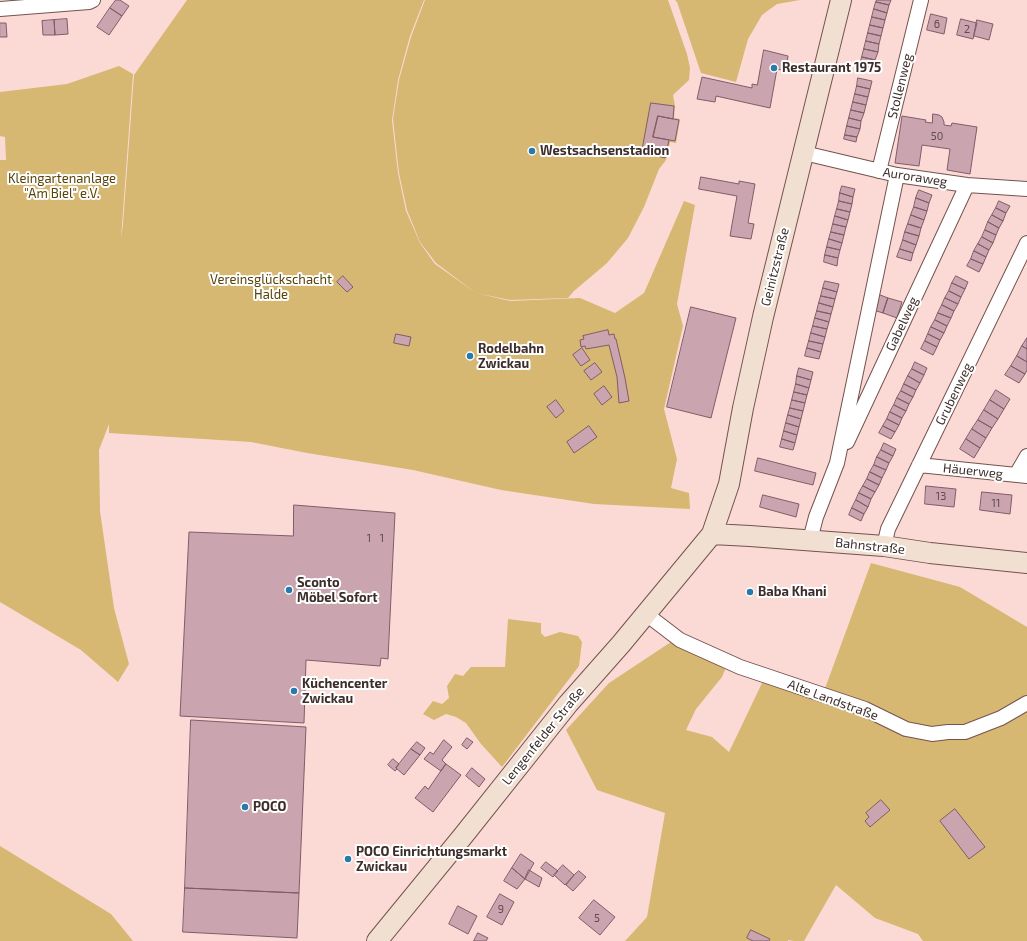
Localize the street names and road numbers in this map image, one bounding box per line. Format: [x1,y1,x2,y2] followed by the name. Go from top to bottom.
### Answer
[884,52,916,120] street label: Stollenweg
[882,164,948,190] street label: Auroraweg
[758,226,792,308] street label: Geinitzstraße
[883,294,921,354] street label: Gabelweg
[932,360,976,428] street label: Grubenweg
[942,460,1004,482] street label: Häuerweg
[834,535,906,557] street label: Bahnstraße
[786,676,880,724] street label: Alte Landstraße
[499,684,587,788] street label: Lengenfelder Straße

